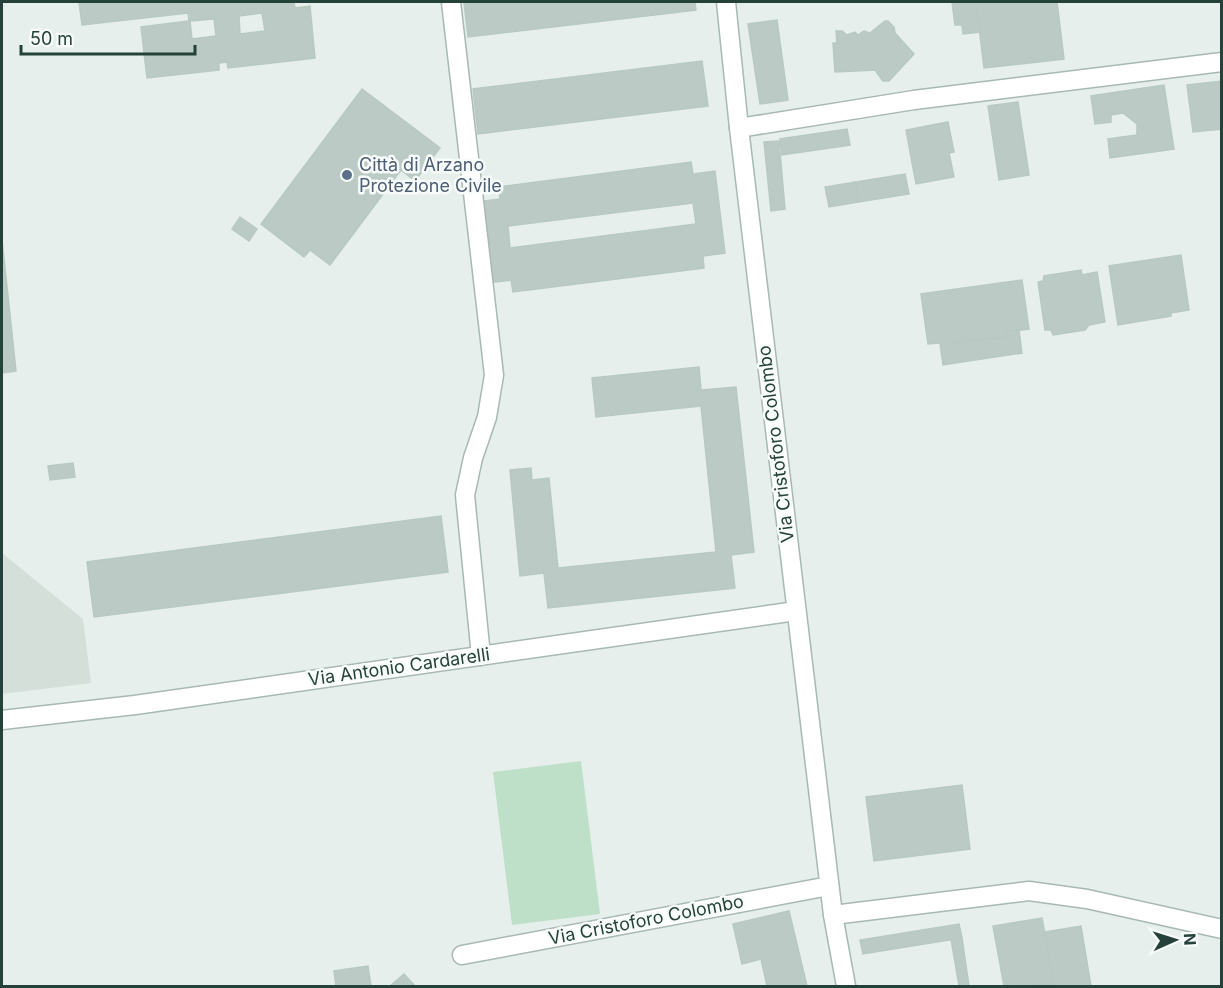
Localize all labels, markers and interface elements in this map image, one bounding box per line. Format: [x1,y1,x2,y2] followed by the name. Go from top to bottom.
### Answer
[21,18,195,56] scale bar
[30,28,73,49] text: 50 m
[359,154,502,196] place label: Città di Arzano Protezione Civile
[340,168,354,182] marker: Città di Arzano Protezione Civile
[753,344,798,544] street label: Via Cristoforo Colombo
[307,643,491,690] street label: Via Antonio Cardarelli
[546,890,745,949] street label: Via Cristoforo Colombo
[1145,910,1205,970] north arrow
[1180,933,1200,946] text: N

